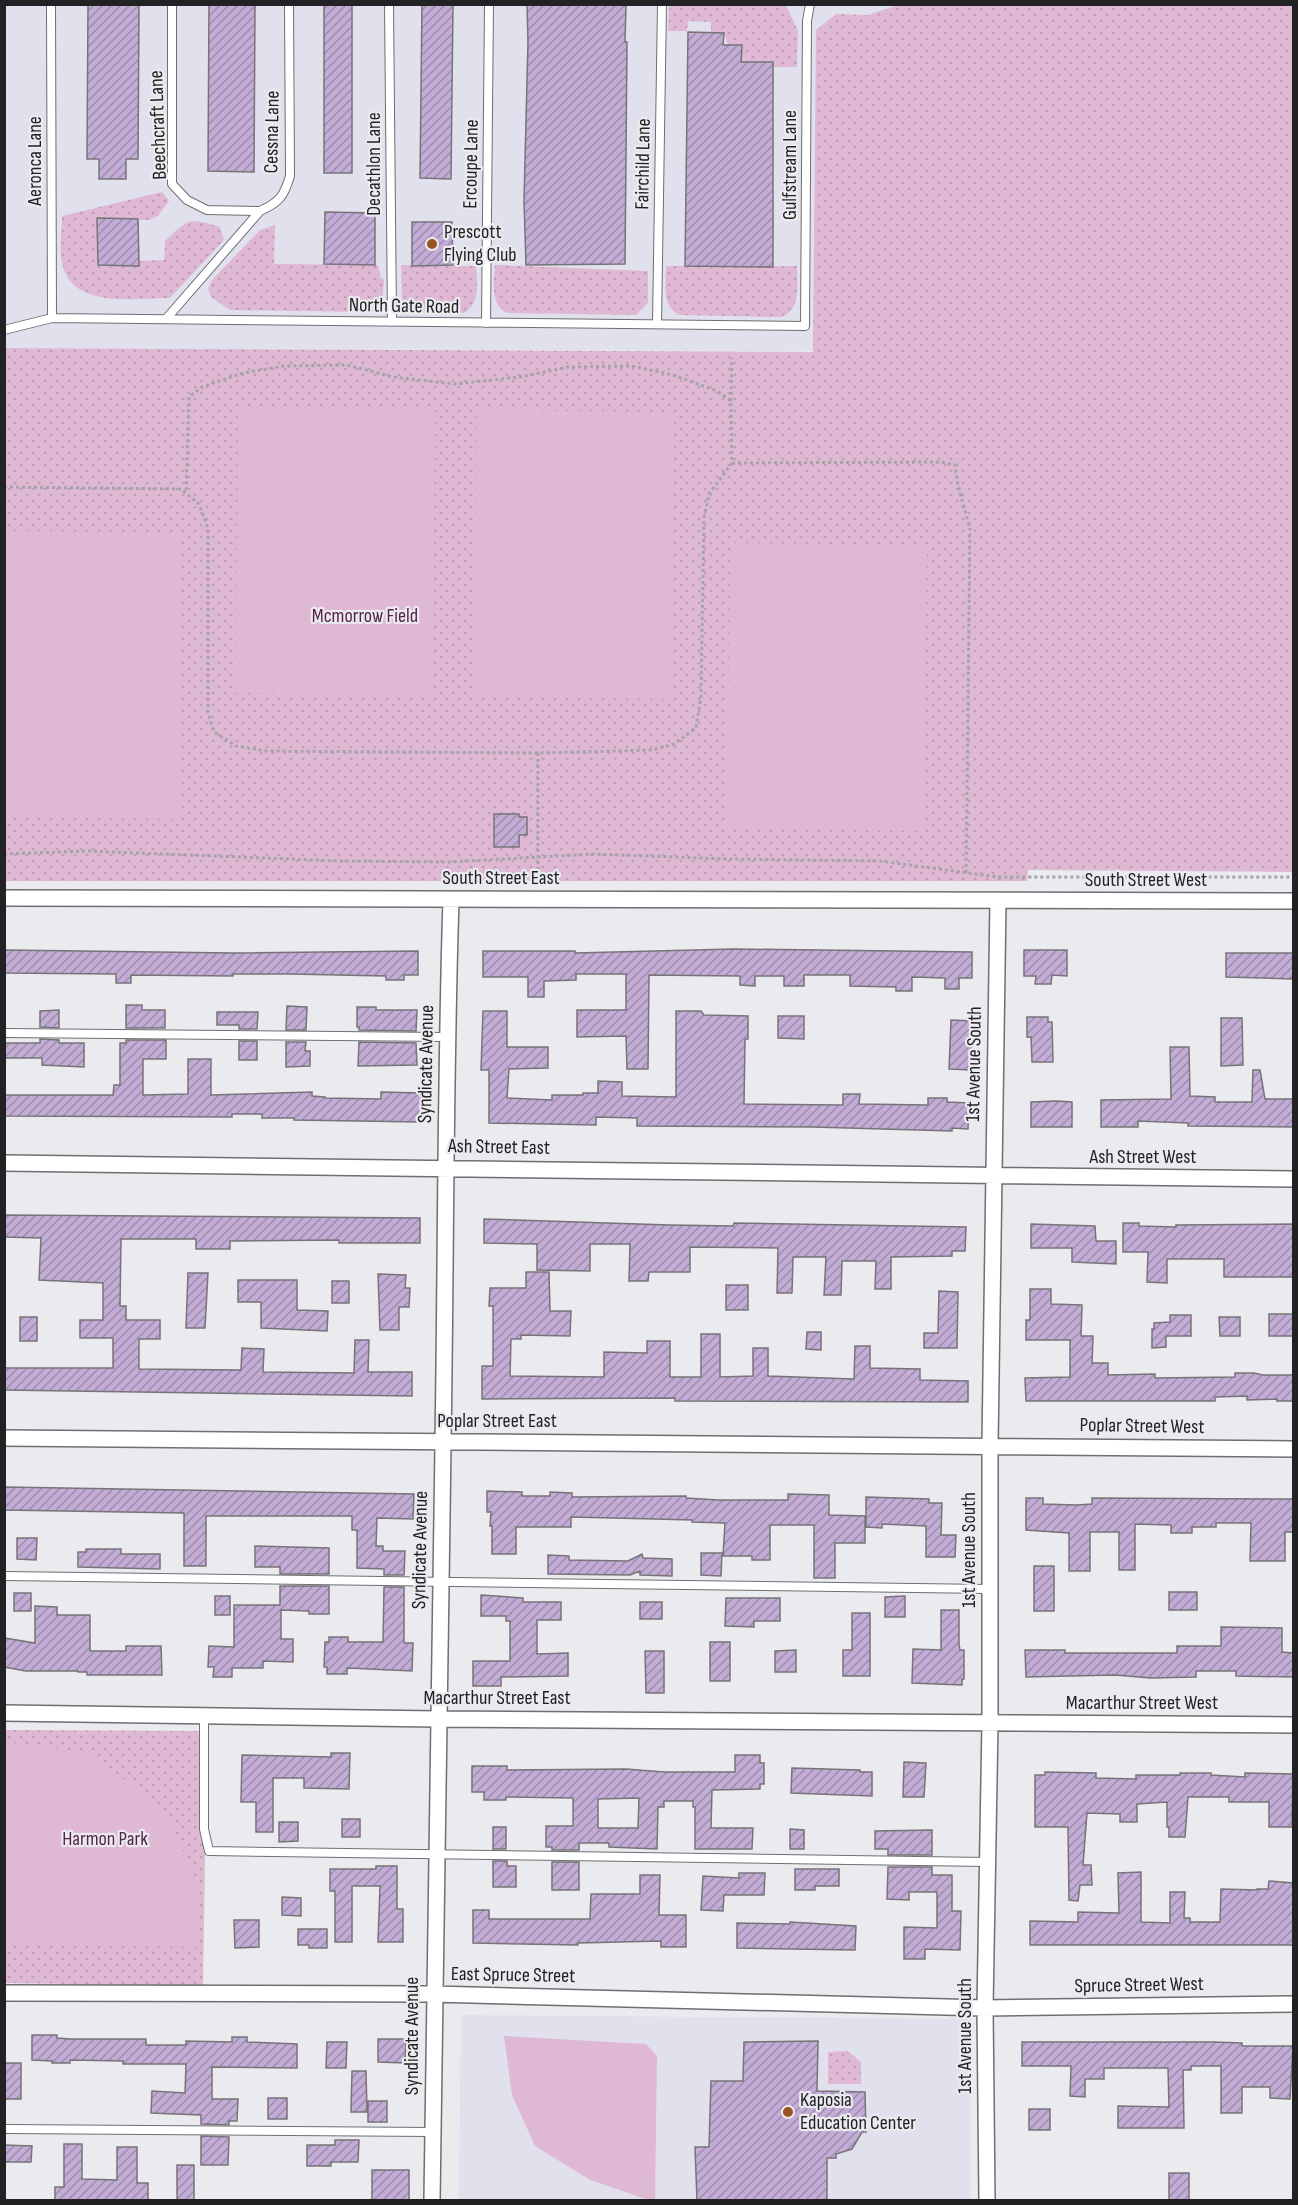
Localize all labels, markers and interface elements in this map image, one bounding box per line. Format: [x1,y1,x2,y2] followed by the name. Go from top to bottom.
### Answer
[144,70,172,180] street label: Beechcraft Lane
[259,90,285,174] street label: Cessna Lane
[778,110,802,220] street label: Gulfstream Lane
[362,112,386,216] street label: Decathlon Lane
[23,116,47,207] street label: Aeronca Lane
[630,118,656,210] street label: Fairchild Lane
[458,119,484,209] street label: Ercoupe Lane
[444,220,517,267] place label: Prescott Flying Club
[425,237,439,251] marker: Prescott Flying Club
[349,293,459,319] street label: North Gate Road
[312,604,418,628] park label: Mcmorrow Field
[442,866,560,890] street label: South Street East
[1085,868,1207,892] street label: South Street West
[413,1005,439,1123] street label: Syndicate Avenue
[961,1006,987,1122] street label: 1st Avenue South
[447,1134,550,1160] street label: Ash Street East
[1089,1145,1196,1169] street label: Ash Street West
[437,1409,557,1433] street label: Poplar Street East
[1079,1413,1205,1439] street label: Poplar Street West
[407,1491,433,1609] street label: Syndicate Avenue
[957,1492,981,1608] street label: 1st Avenue South
[423,1686,571,1710] street label: Macarthur Street East
[1066,1691,1218,1715] street label: Macarthur Street West
[62,1827,148,1851] park label: Harmon Park
[451,1962,575,1988] street label: East Spruce Street
[1074,1972,1204,1998] street label: Spruce Street West
[400,1977,424,2095] street label: Syndicate Avenue
[953,1978,977,2094] street label: 1st Avenue South
[800,2088,916,2135] place label: Kaposia Education Center
[781,2105,795,2119] marker: Kaposia Education Center

